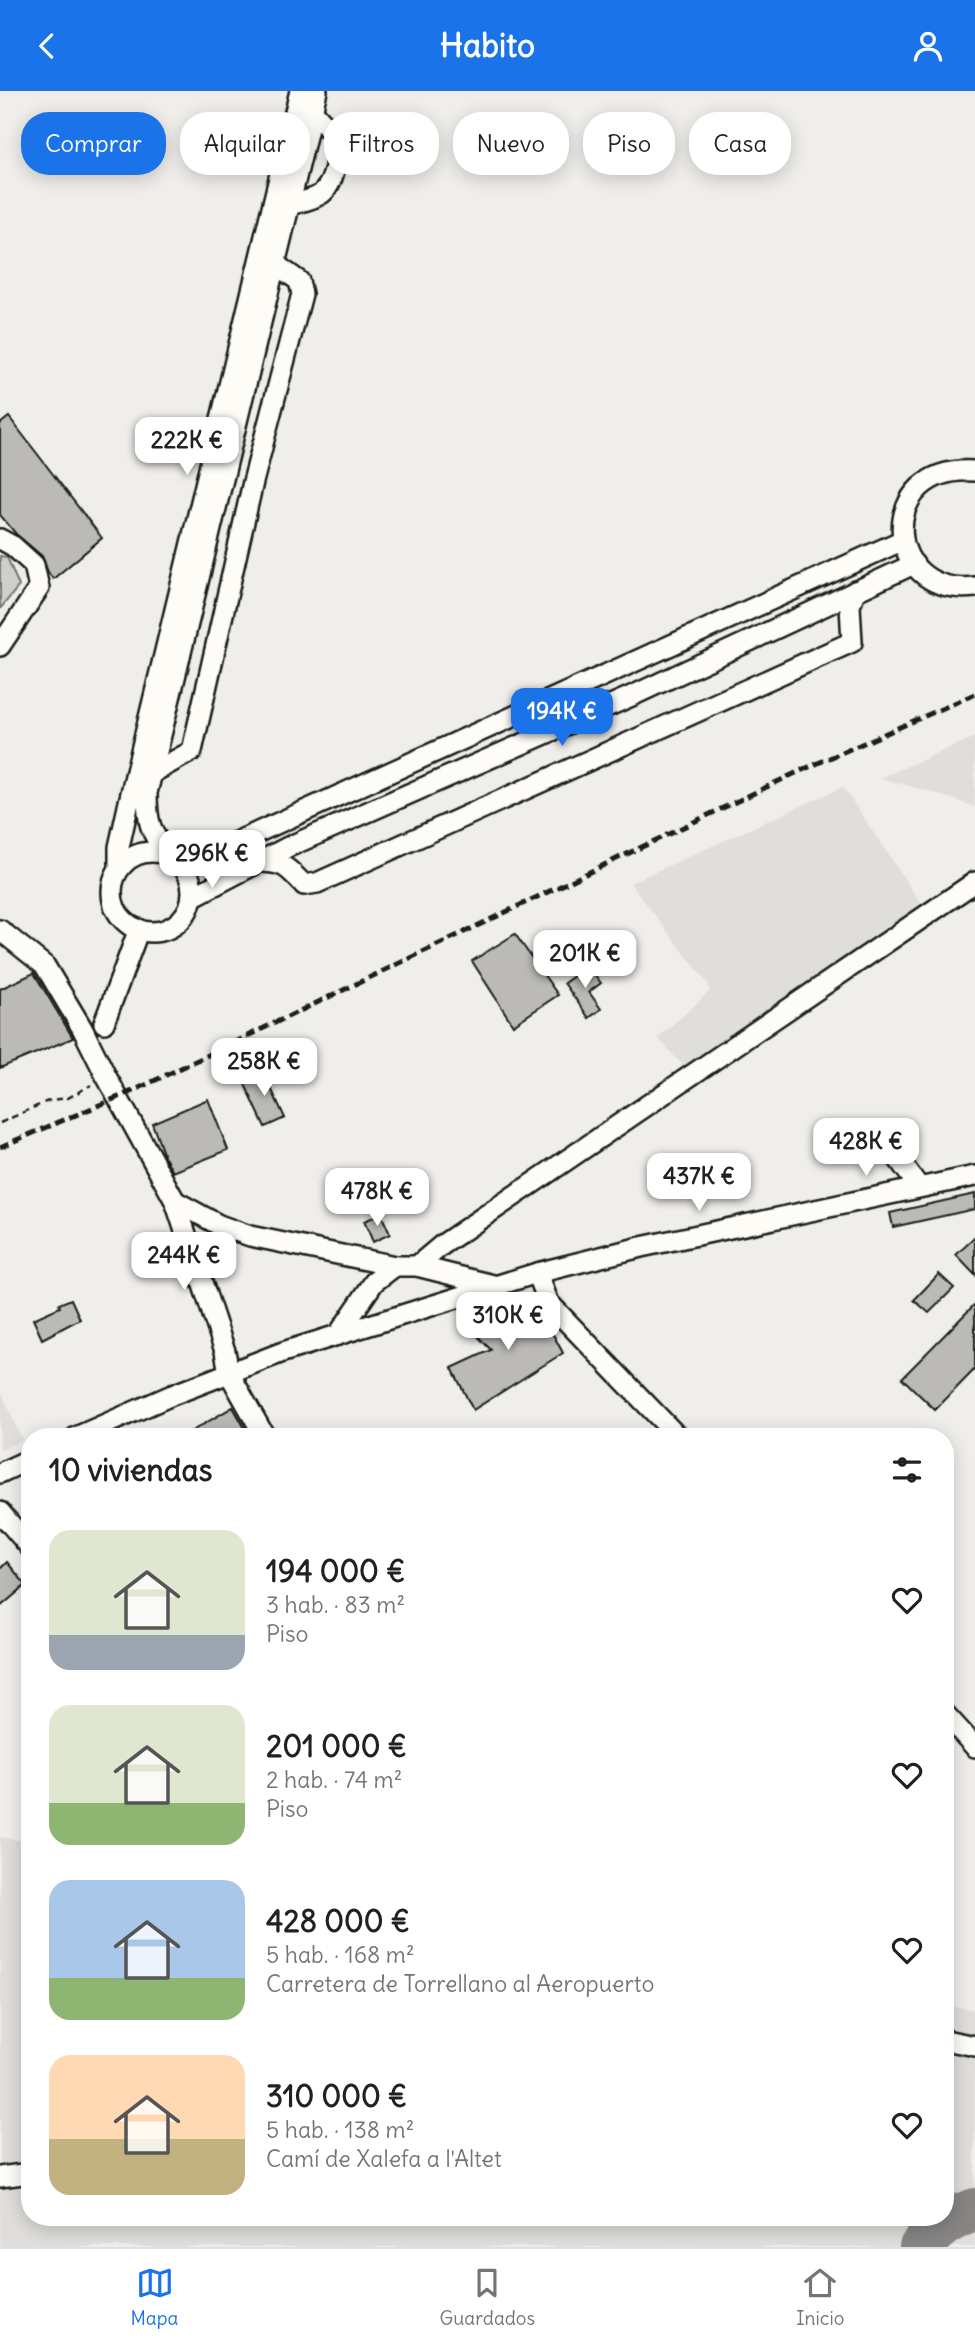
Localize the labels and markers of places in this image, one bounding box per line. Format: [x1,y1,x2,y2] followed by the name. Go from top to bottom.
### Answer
[130,417,244,477] pin: 222K €
[505,689,619,748] pin: 194K €
[155,831,269,890] pin: 296K €
[528,930,642,990] pin: 201K €
[207,1039,321,1098] pin: 258K €
[809,1119,923,1178] pin: 428K €
[642,1153,756,1213] pin: 437K €
[320,1169,434,1228] pin: 478K €
[127,1233,241,1292] pin: 244K €
[451,1293,565,1352] pin: 310K €

